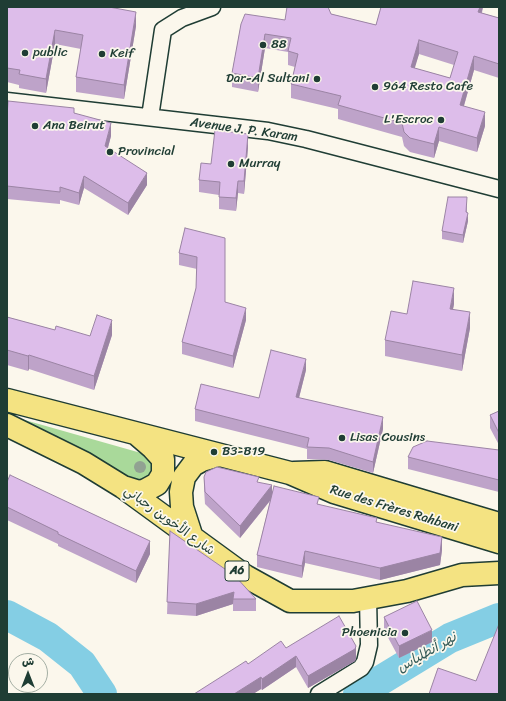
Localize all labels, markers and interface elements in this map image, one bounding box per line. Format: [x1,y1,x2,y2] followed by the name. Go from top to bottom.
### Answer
[271,37,287,53] place label: 88
[258,40,268,50] marker: 88
[33,45,68,61] place label: public
[110,46,134,62] place label: Keif
[20,48,30,58] marker: public
[97,49,107,59] marker: Keif
[226,71,309,87] place label: Dar-Al Sultani
[312,74,322,84] marker: Dar-Al Sultani
[383,79,473,95] place label: 964 Resto Cafe
[370,82,380,92] marker: 964 Resto Cafe
[384,112,433,128] place label: L'Escroc
[189,115,299,145] street label: Avenue J. P. Karam
[436,115,446,125] marker: L'Escroc
[43,118,105,134] place label: Ana Beirut
[30,121,40,131] marker: Ana Beirut
[118,144,175,160] place label: Provincial
[105,147,115,157] marker: Provincial
[239,156,280,172] place label: Murray
[226,159,236,169] marker: Murray
[350,430,425,446] place label: Lisas Cousins
[337,433,347,443] marker: Lisas Cousins
[222,444,265,460] place label: B3-B19
[209,447,219,457] marker: B3-B19
[328,482,460,536] street label: Rue des Frères Rahbani
[121,483,217,559] street label: شارع الأخوين رحباني
[225,561,249,581] road number: A6
[342,625,397,641] place label: Phoenicia
[400,628,410,638] marker: Phoenicia
[394,629,460,677] water label: نهر أنطلياس
[22,652,34,671] text: ش
[8,653,48,693] north arrow

